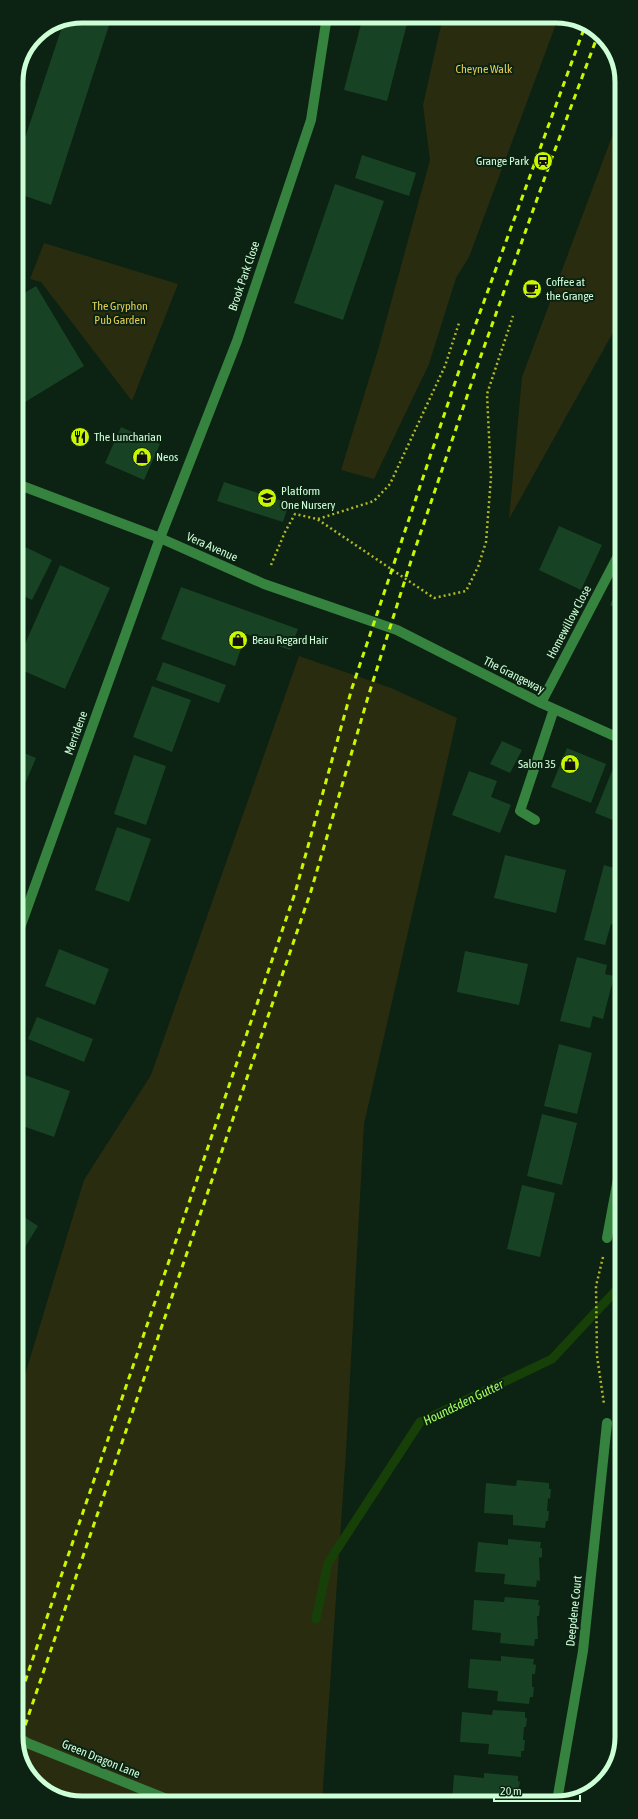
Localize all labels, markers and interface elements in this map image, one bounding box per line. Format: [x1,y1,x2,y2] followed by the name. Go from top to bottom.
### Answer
[456,62,513,76] park label: Cheyne Walk
[532,150,554,172] station icon: Grange Park
[476,154,530,168] place label: Grange Park
[226,239,262,313] street label: Brook Park Close
[546,275,594,303] place label: Coffee at the Grange
[521,278,543,300] cafe icon: Coffee at the Grange
[92,299,148,327] park label: The Gryphon Pub Garden
[69,426,91,448] restaurant icon: The Luncharian
[94,430,162,444] place label: The Luncharian
[131,446,153,468] shop icon: Neos
[156,450,178,464] place label: Neos
[281,484,336,512] place label: Platform One Nursery
[256,487,278,509] school or university icon: Platform One Nursery
[184,529,240,565] street label: Vera Avenue
[544,583,594,661] street label: Homewillow Close
[227,629,249,651] shop icon: Beau Regard Hair
[252,633,328,647] place label: Beau Regard Hair
[481,654,547,696] street label: The Grangeway
[62,709,90,757] street label: Merridene
[559,753,581,775] shop icon: Salon 35
[518,757,556,771] place label: Salon 35
[421,1376,507,1428] water label: Houndsden Gutter
[563,1574,585,1647] street label: Deepdene Court
[60,1737,142,1781] street label: Green Dragon Lane
[494,1777,580,1803] scale bar
[500,1784,522,1798] text: 20 m

